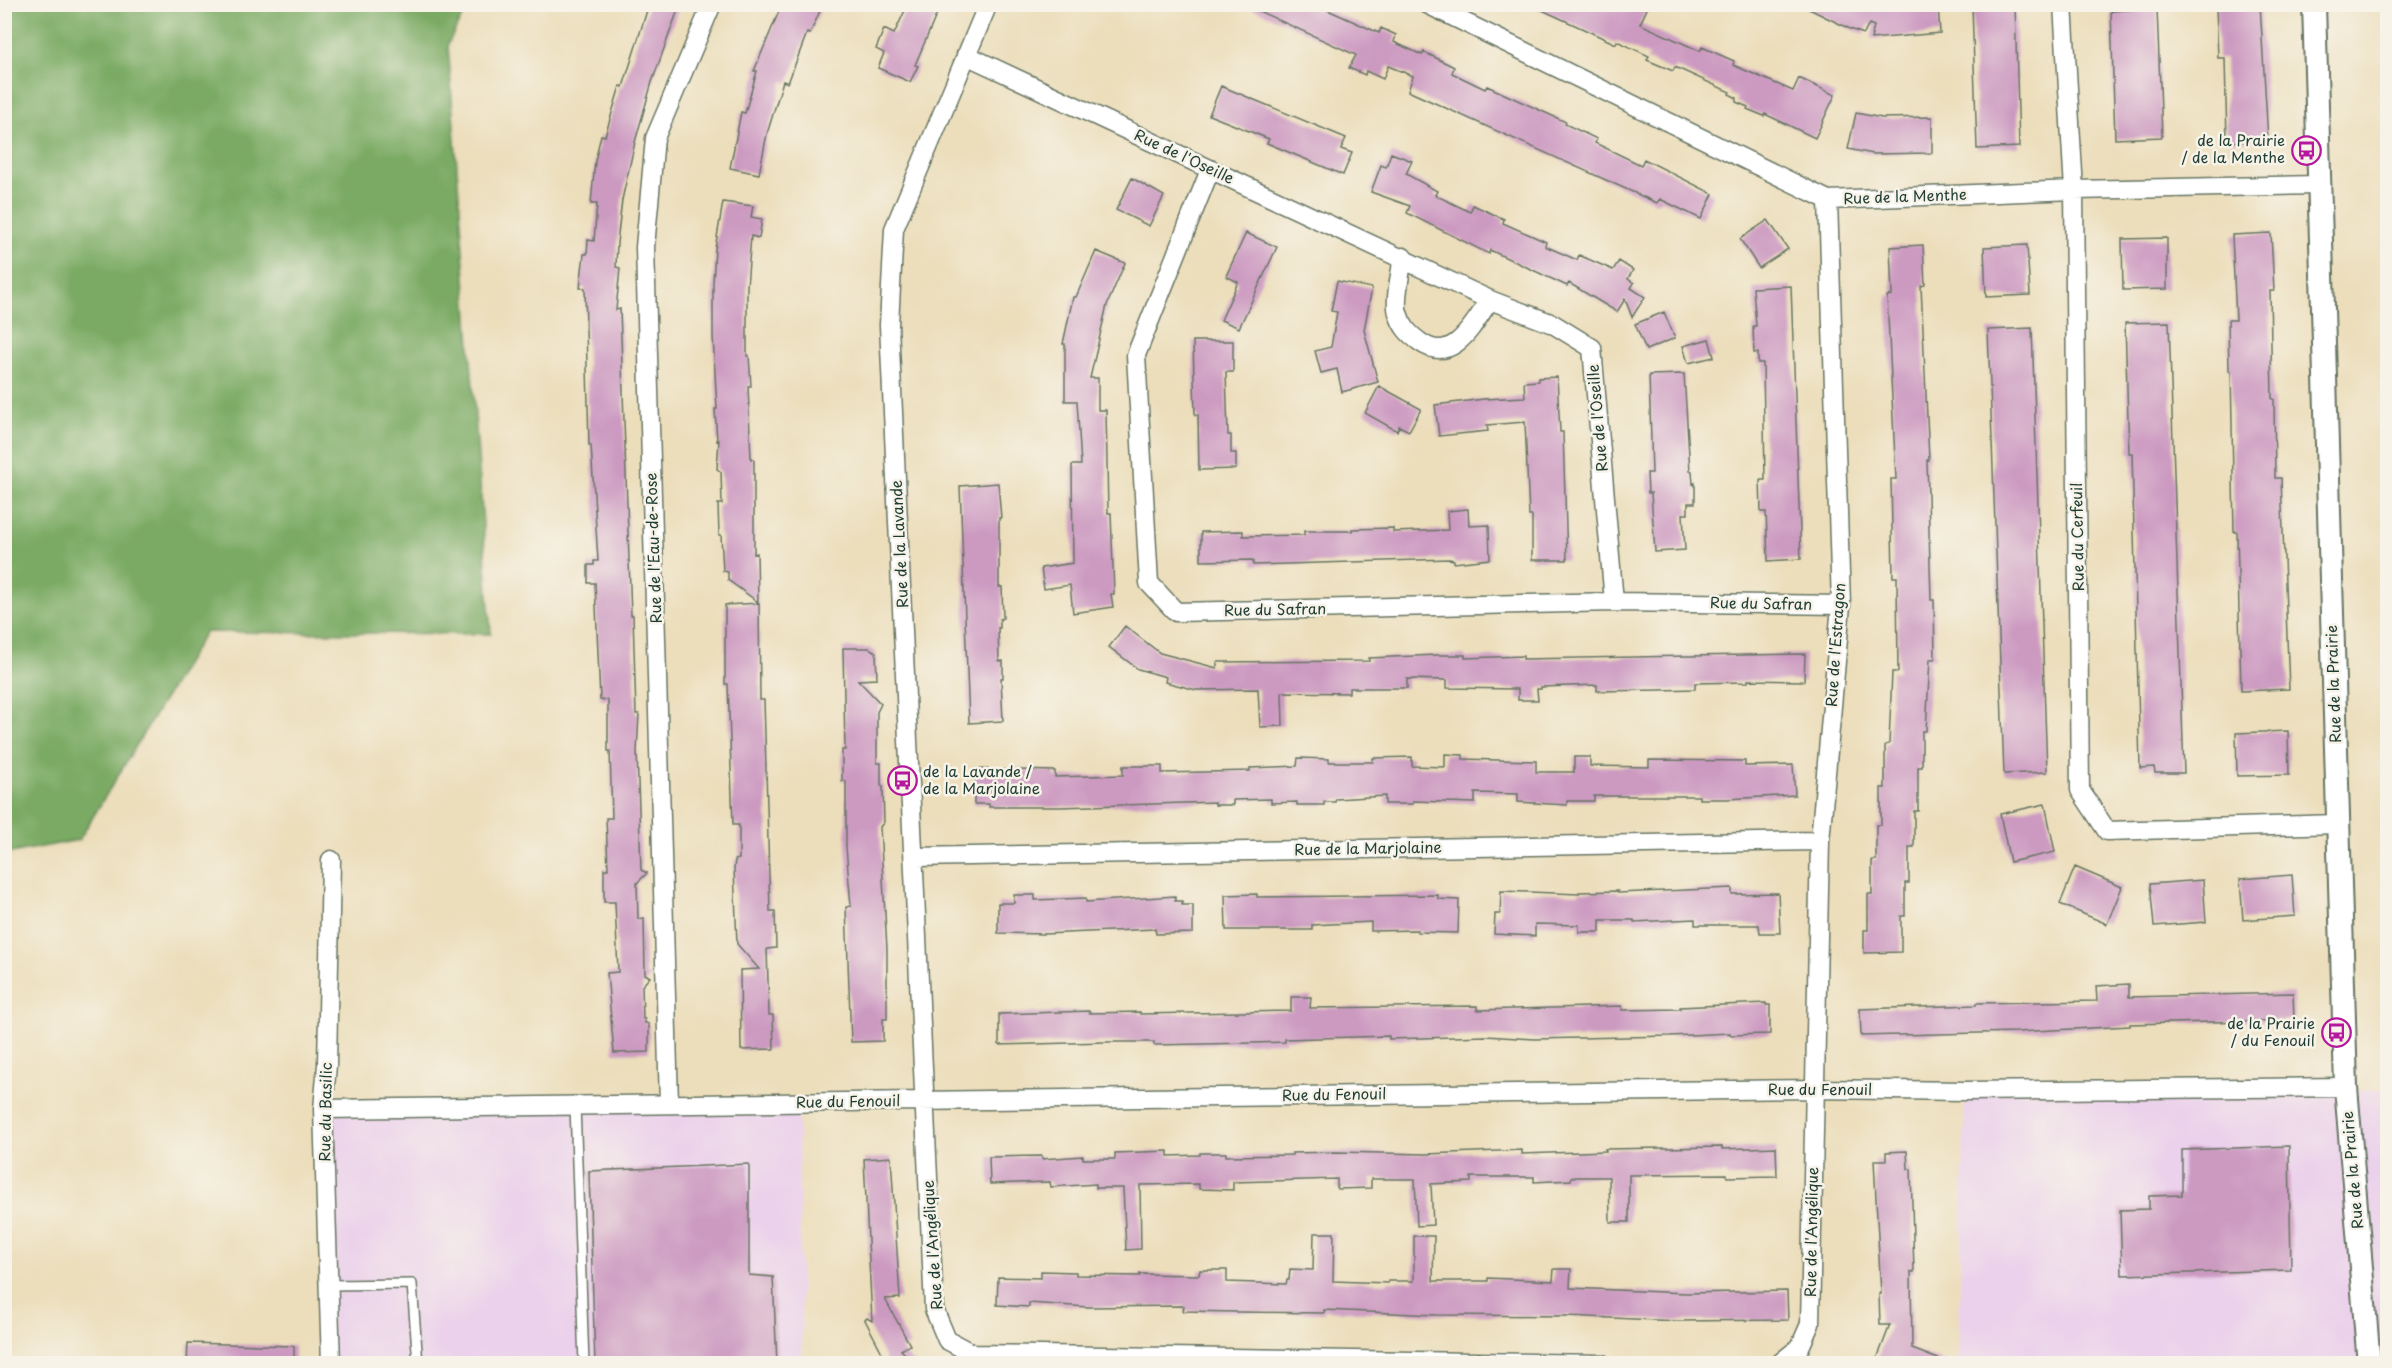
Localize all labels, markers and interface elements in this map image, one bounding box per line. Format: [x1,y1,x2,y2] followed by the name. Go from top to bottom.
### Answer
[1131,122,1238,189] street label: Rue de l'Oseille
[2182,128,2285,168] place label: de la Prairie / de la Menthe
[2290,134,2322,166] bus stop icon: de la Prairie / de la Menthe
[1843,182,1967,209] street label: Rue de la Menthe
[1580,363,1613,473] street label: Rue de l'Oseille
[638,472,667,624] street label: Rue de l'Eau-de-Rose
[884,479,913,609] street label: Rue de la Lavande
[2064,483,2089,591] street label: Rue du Cerfeuil
[1819,582,1850,708] street label: Rue de l'Estragon
[1710,590,1812,615] street label: Rue du Safran
[1224,596,1326,621] street label: Rue du Safran
[2319,625,2346,743] street label: Rue de la Prairie
[923,759,1040,799] place label: de la Lavande / de la Marjolaine
[886,765,918,797] bus stop icon: de la Lavande / de la Marjolaine
[1294,835,1442,860] street label: Rue de la Marjolaine
[2227,1011,2315,1051] place label: de la Prairie / du Fenouil
[2320,1017,2352,1049] bus stop icon: de la Prairie / du Fenouil
[312,1062,337,1162] street label: Rue du Basilic
[1768,1077,1872,1100] street label: Rue du Fenouil
[1282,1081,1386,1106] street label: Rue du Fenouil
[796,1088,900,1113] street label: Rue du Fenouil
[2335,1110,2368,1230] street label: Rue de la Prairie
[1798,1167,1823,1297] street label: Rue de l'Angélique
[915,1179,948,1311] street label: Rue de l'Angélique

